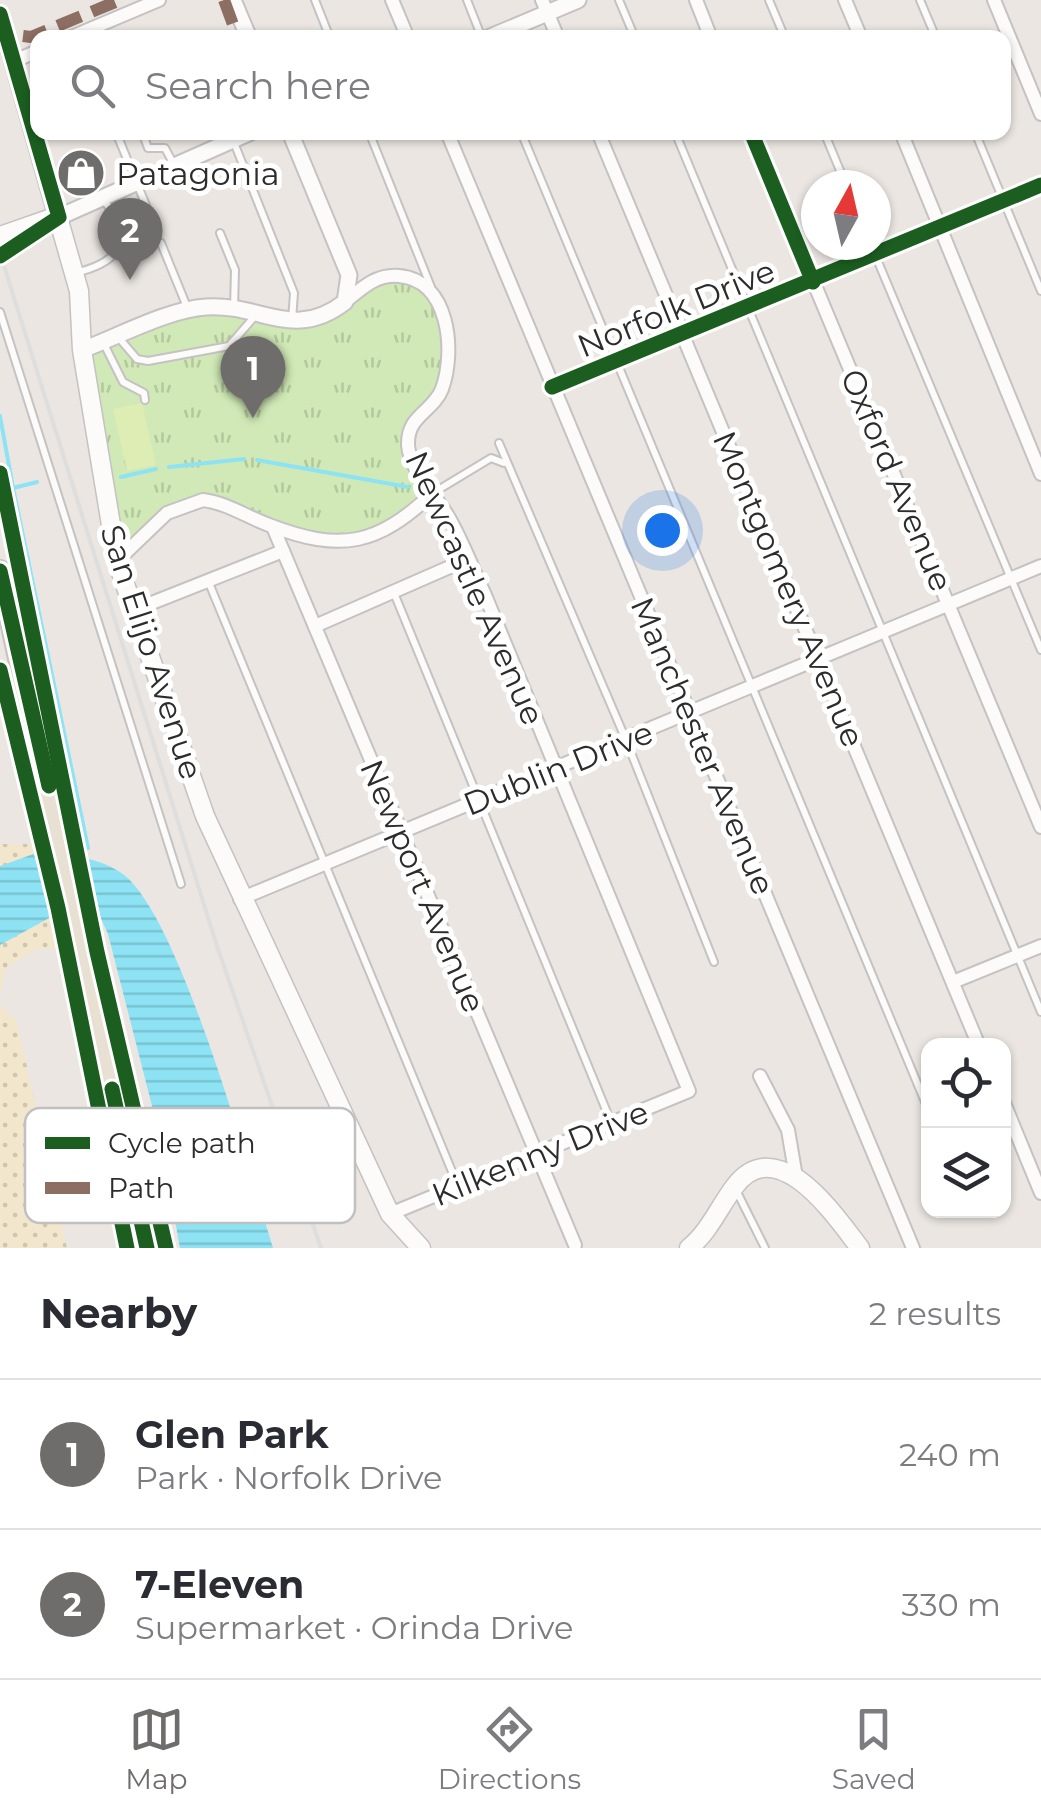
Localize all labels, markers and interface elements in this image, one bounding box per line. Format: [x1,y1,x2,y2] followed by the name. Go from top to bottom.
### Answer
[30,30,1011,140] search box
[65,58,120,113] icon: search
[145,62,371,109] text: Search here
[55,147,107,199] shop icon: Patagonia
[116,154,280,193] place label: Patagonia
[801,170,891,260] north arrow
[98,198,162,280] pin: 2
[572,251,780,365] street label: Norfolk Drive
[220,336,286,418] pin: 1
[833,363,961,597] street label: Oxford Avenue
[705,425,873,753] street label: Montgomery Avenue
[397,445,553,731] street label: Newcastle Avenue
[637,505,688,556] your location
[92,520,212,784] street label: San Elijo Avenue
[623,592,783,900] street label: Manchester Avenue
[458,712,658,824] street label: Dublin Drive
[352,754,494,1018] street label: Newport Avenue
[921,1038,1011,1218] map controls
[921,1038,1011,1128] button: locate
[426,1092,654,1214] street label: Kilkenny Drive
[25,1108,355,1223] legend
[108,1126,256,1160] text: Cycle path
[921,1128,1011,1218] button: layers
[108,1171,175,1205] text: Path
[40,1287,197,1339] text: Nearby
[869,1294,1001,1333] text: 2 results
[135,1411,329,1458] text: Glen Park
[66,1435,79,1474] text: 1
[899,1435,1001,1474] text: 240 m
[135,1458,442,1497] text: Park · Norfolk Drive
[135,1561,304,1608] text: 7-Eleven
[63,1585,82,1624] text: 2
[902,1585,1001,1624] text: 330 m
[135,1608,573,1647] text: Supermarket · Orinda Drive
[125,1702,187,1796] tab: Map
[438,1702,581,1796] tab: Directions
[832,1702,916,1796] tab: Saved

